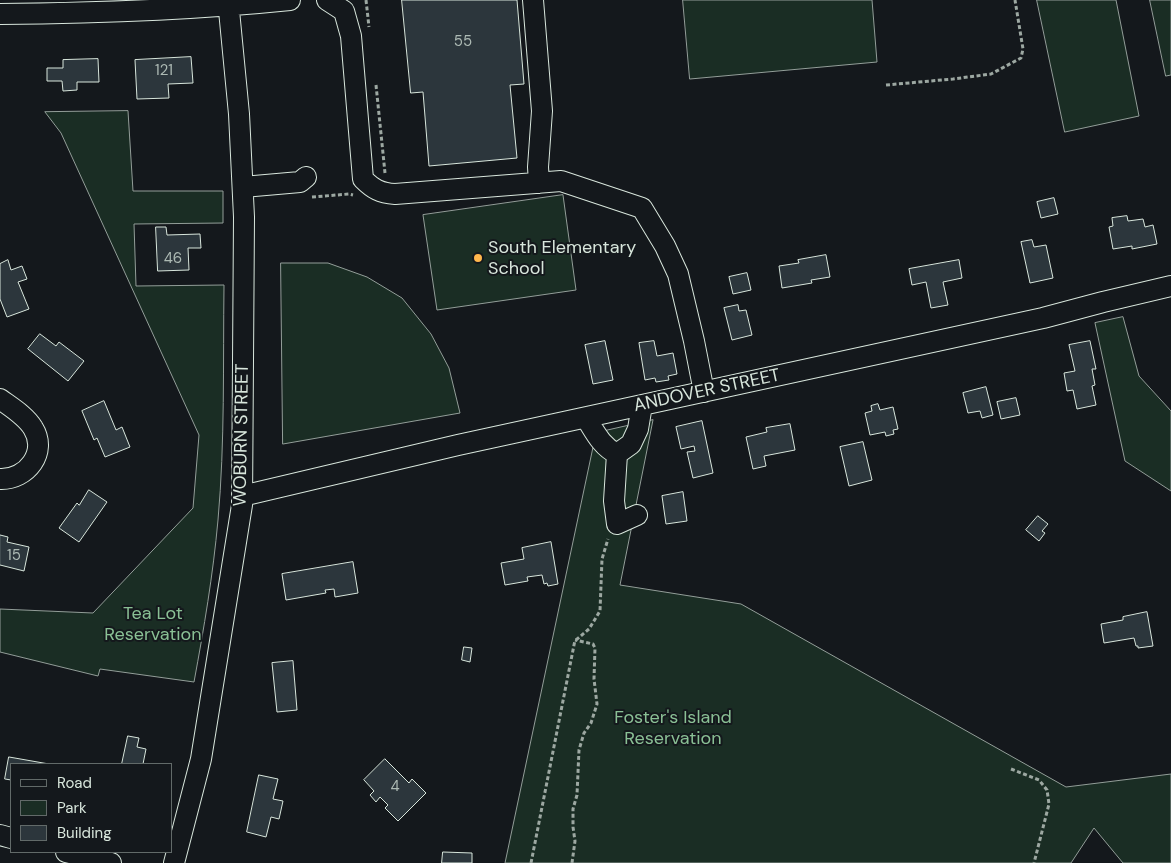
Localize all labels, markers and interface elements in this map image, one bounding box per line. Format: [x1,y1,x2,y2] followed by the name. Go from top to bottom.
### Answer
[454,33,472,51] house number: 55
[155,62,173,80] house number: 121
[488,237,636,280] place label: South Elementary School
[164,250,182,268] house number: 46
[472,252,484,264] marker: South Elementary School
[230,363,254,507] street label: WOBURN STREET
[632,365,782,417] street label: ANDOVER STREET
[7,547,21,565] house number: 15
[104,603,202,646] park label: Tea Lot Reservation
[614,707,732,750] park label: Foster's Island Reservation
[10,763,172,853] legend
[57,773,92,793] text: Road
[390,778,400,796] house number: 4
[57,798,87,818] text: Park
[57,823,112,843] text: Building

